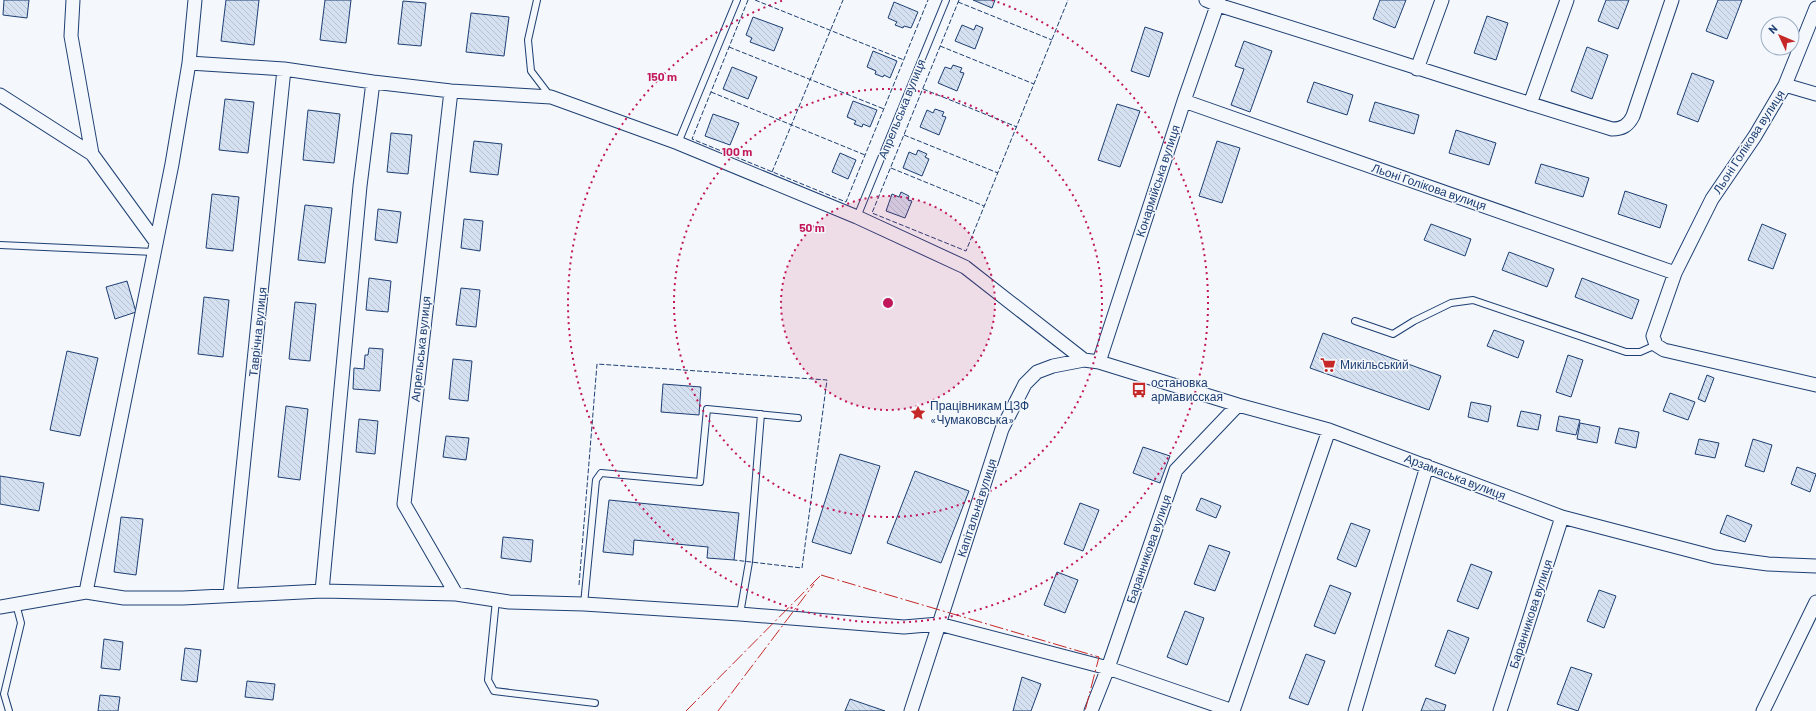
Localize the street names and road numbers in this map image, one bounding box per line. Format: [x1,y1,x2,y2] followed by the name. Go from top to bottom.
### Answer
[875,57,928,161] street label: Апрельська вулиця
[1709,87,1788,196] street label: Льоні Голікова вулиця
[1132,123,1183,239] street label: Конармійська вулиця
[1370,160,1489,213] street label: Льоні Голікова вулиця
[245,286,270,378] street label: Таврічна вулиця
[407,295,434,403] street label: Апрельська вулиця
[1402,450,1508,503] street label: Арзамаська вулиця
[954,457,1000,559] street label: Капітальна вулиця
[1123,492,1174,605] street label: Баранникова вулиця
[1506,557,1555,670] street label: Баранникова вулиця

